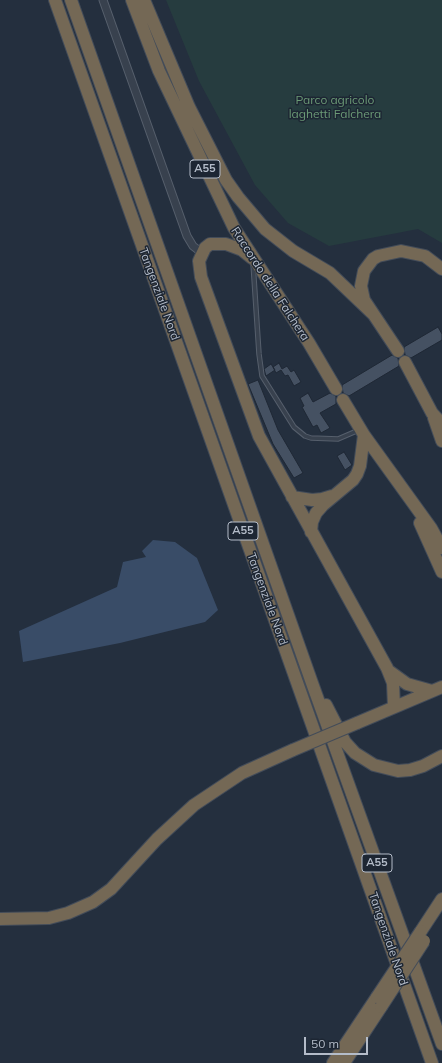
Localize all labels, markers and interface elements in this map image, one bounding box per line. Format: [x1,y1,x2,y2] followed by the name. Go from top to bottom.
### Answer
[289,93,381,121] park label: Parco agricolo laghetti Falchera
[190,160,220,178] road number: A55
[228,224,312,344] street label: Raccordo della Falchera
[136,246,182,342] street label: Tangenziale Nord
[228,522,258,540] road number: A55
[244,551,290,647] street label: Tangenziale Nord
[362,854,392,872] road number: A55
[365,891,411,987] street label: Tangenziale Nord
[306,1029,370,1055] scale bar
[311,1036,339,1051] text: 50 m

